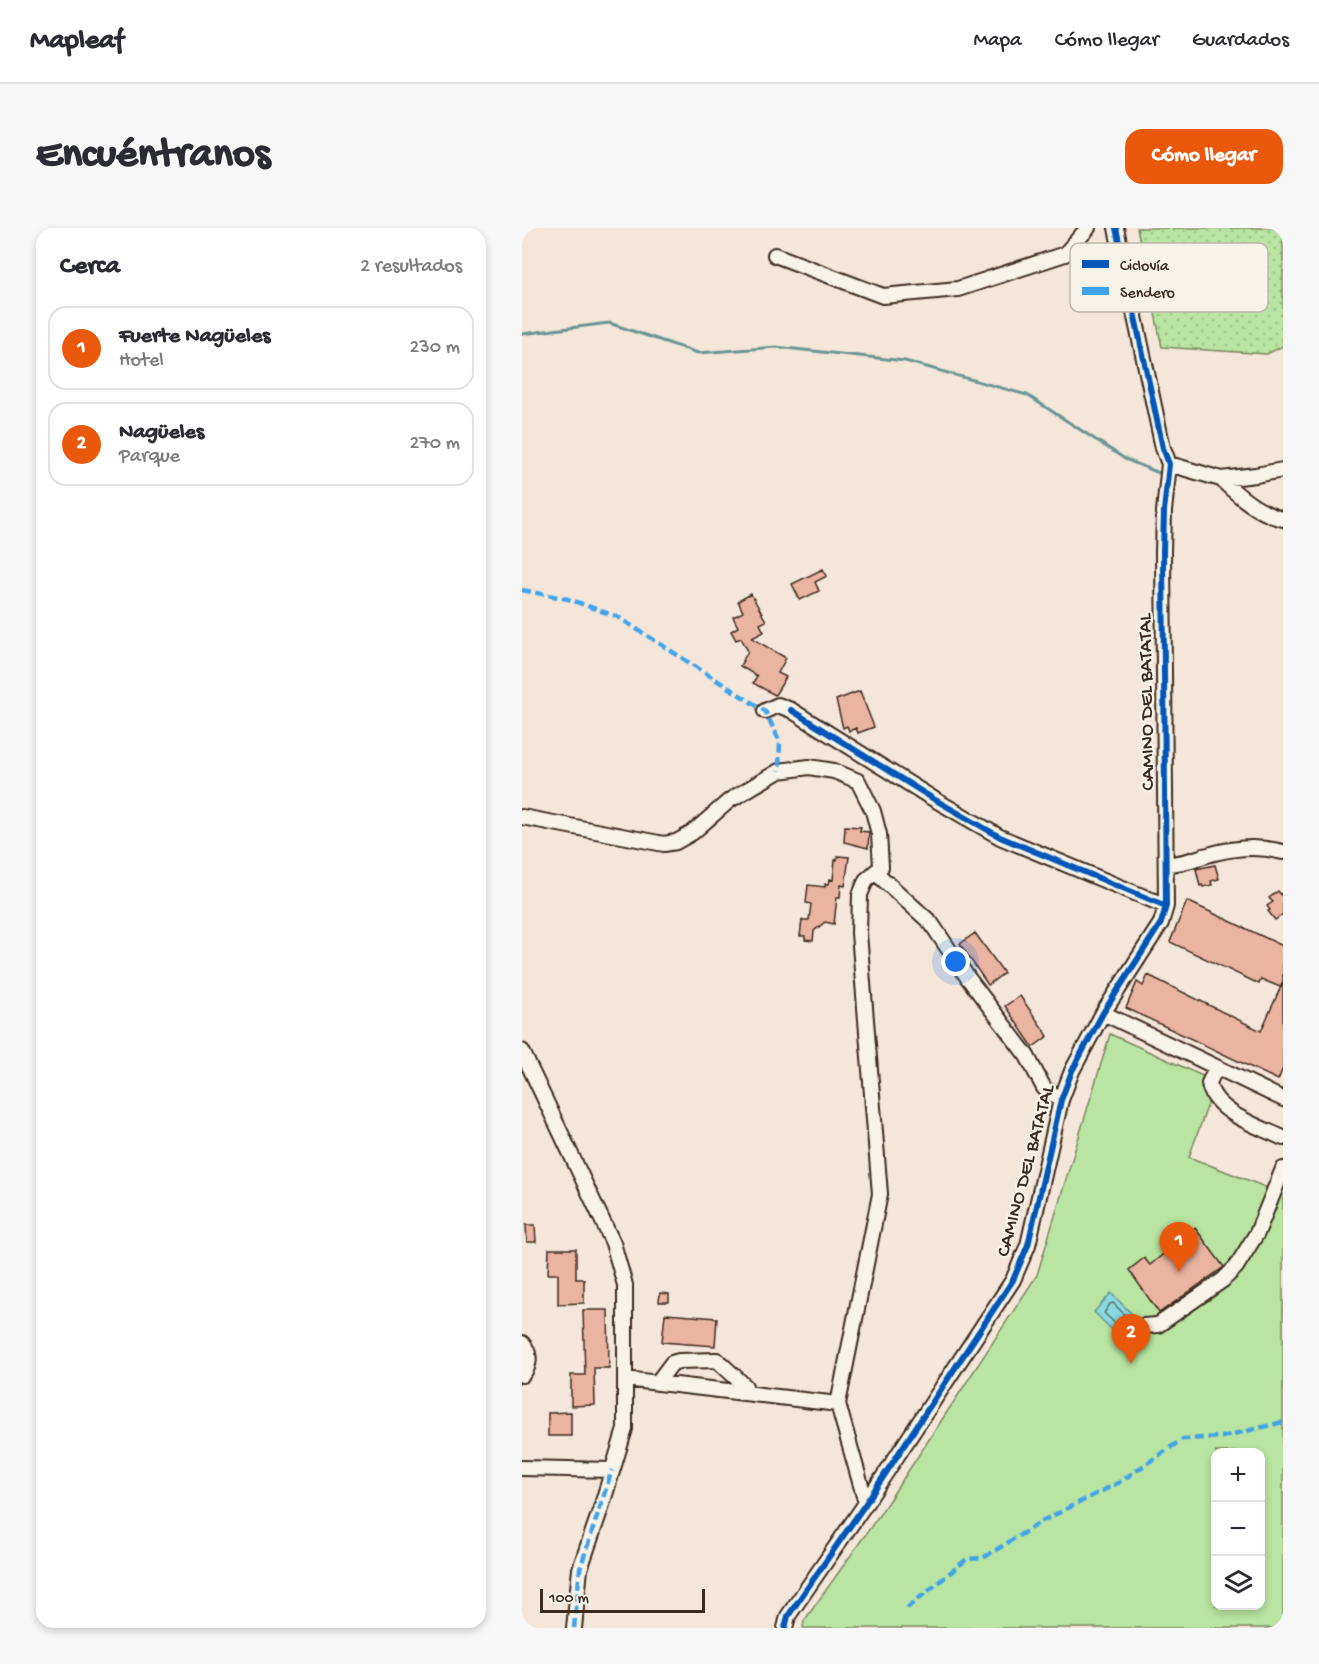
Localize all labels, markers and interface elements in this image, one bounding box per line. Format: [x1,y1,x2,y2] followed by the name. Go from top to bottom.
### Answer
[30,25,124,58] text: Mapleaf
[973,29,1022,54] text: Mapa
[1055,29,1159,54] text: Cómo llegar
[1192,29,1289,54] text: Guardados
[1125,129,1283,184] button: Cómo llegar
[36,132,270,181] text: Encuéntranos
[1070,243,1268,312] legend
[60,252,120,283] text: Cerca
[360,256,462,279] text: 2 resultados
[1120,258,1170,277] text: Ciclovía
[1120,285,1175,304] text: Sendero
[119,324,270,350] text: Fuerte Nagüeles
[77,337,86,360] text: 1
[410,337,460,360] text: 230 m
[119,350,164,373] text: Hotel
[119,420,204,446] text: Nagüeles
[77,433,86,456] text: 2
[410,433,460,456] text: 270 m
[119,446,180,469] text: Parque
[1135,613,1161,791] street label: CAMINO DEL BATATAL
[941,947,970,976] your location
[993,1082,1061,1259] street label: CAMINO DEL BATATAL
[1160,1222,1198,1272] pin: 1
[1112,1314,1150,1364] pin: 2
[1211,1448,1265,1610] map controls
[1211,1448,1265,1502] button: +
[1211,1502,1265,1556] button: −
[1211,1556,1265,1610] button: layers
[540,1586,705,1614] scale bar
[549,1590,589,1609] text: 100 m

